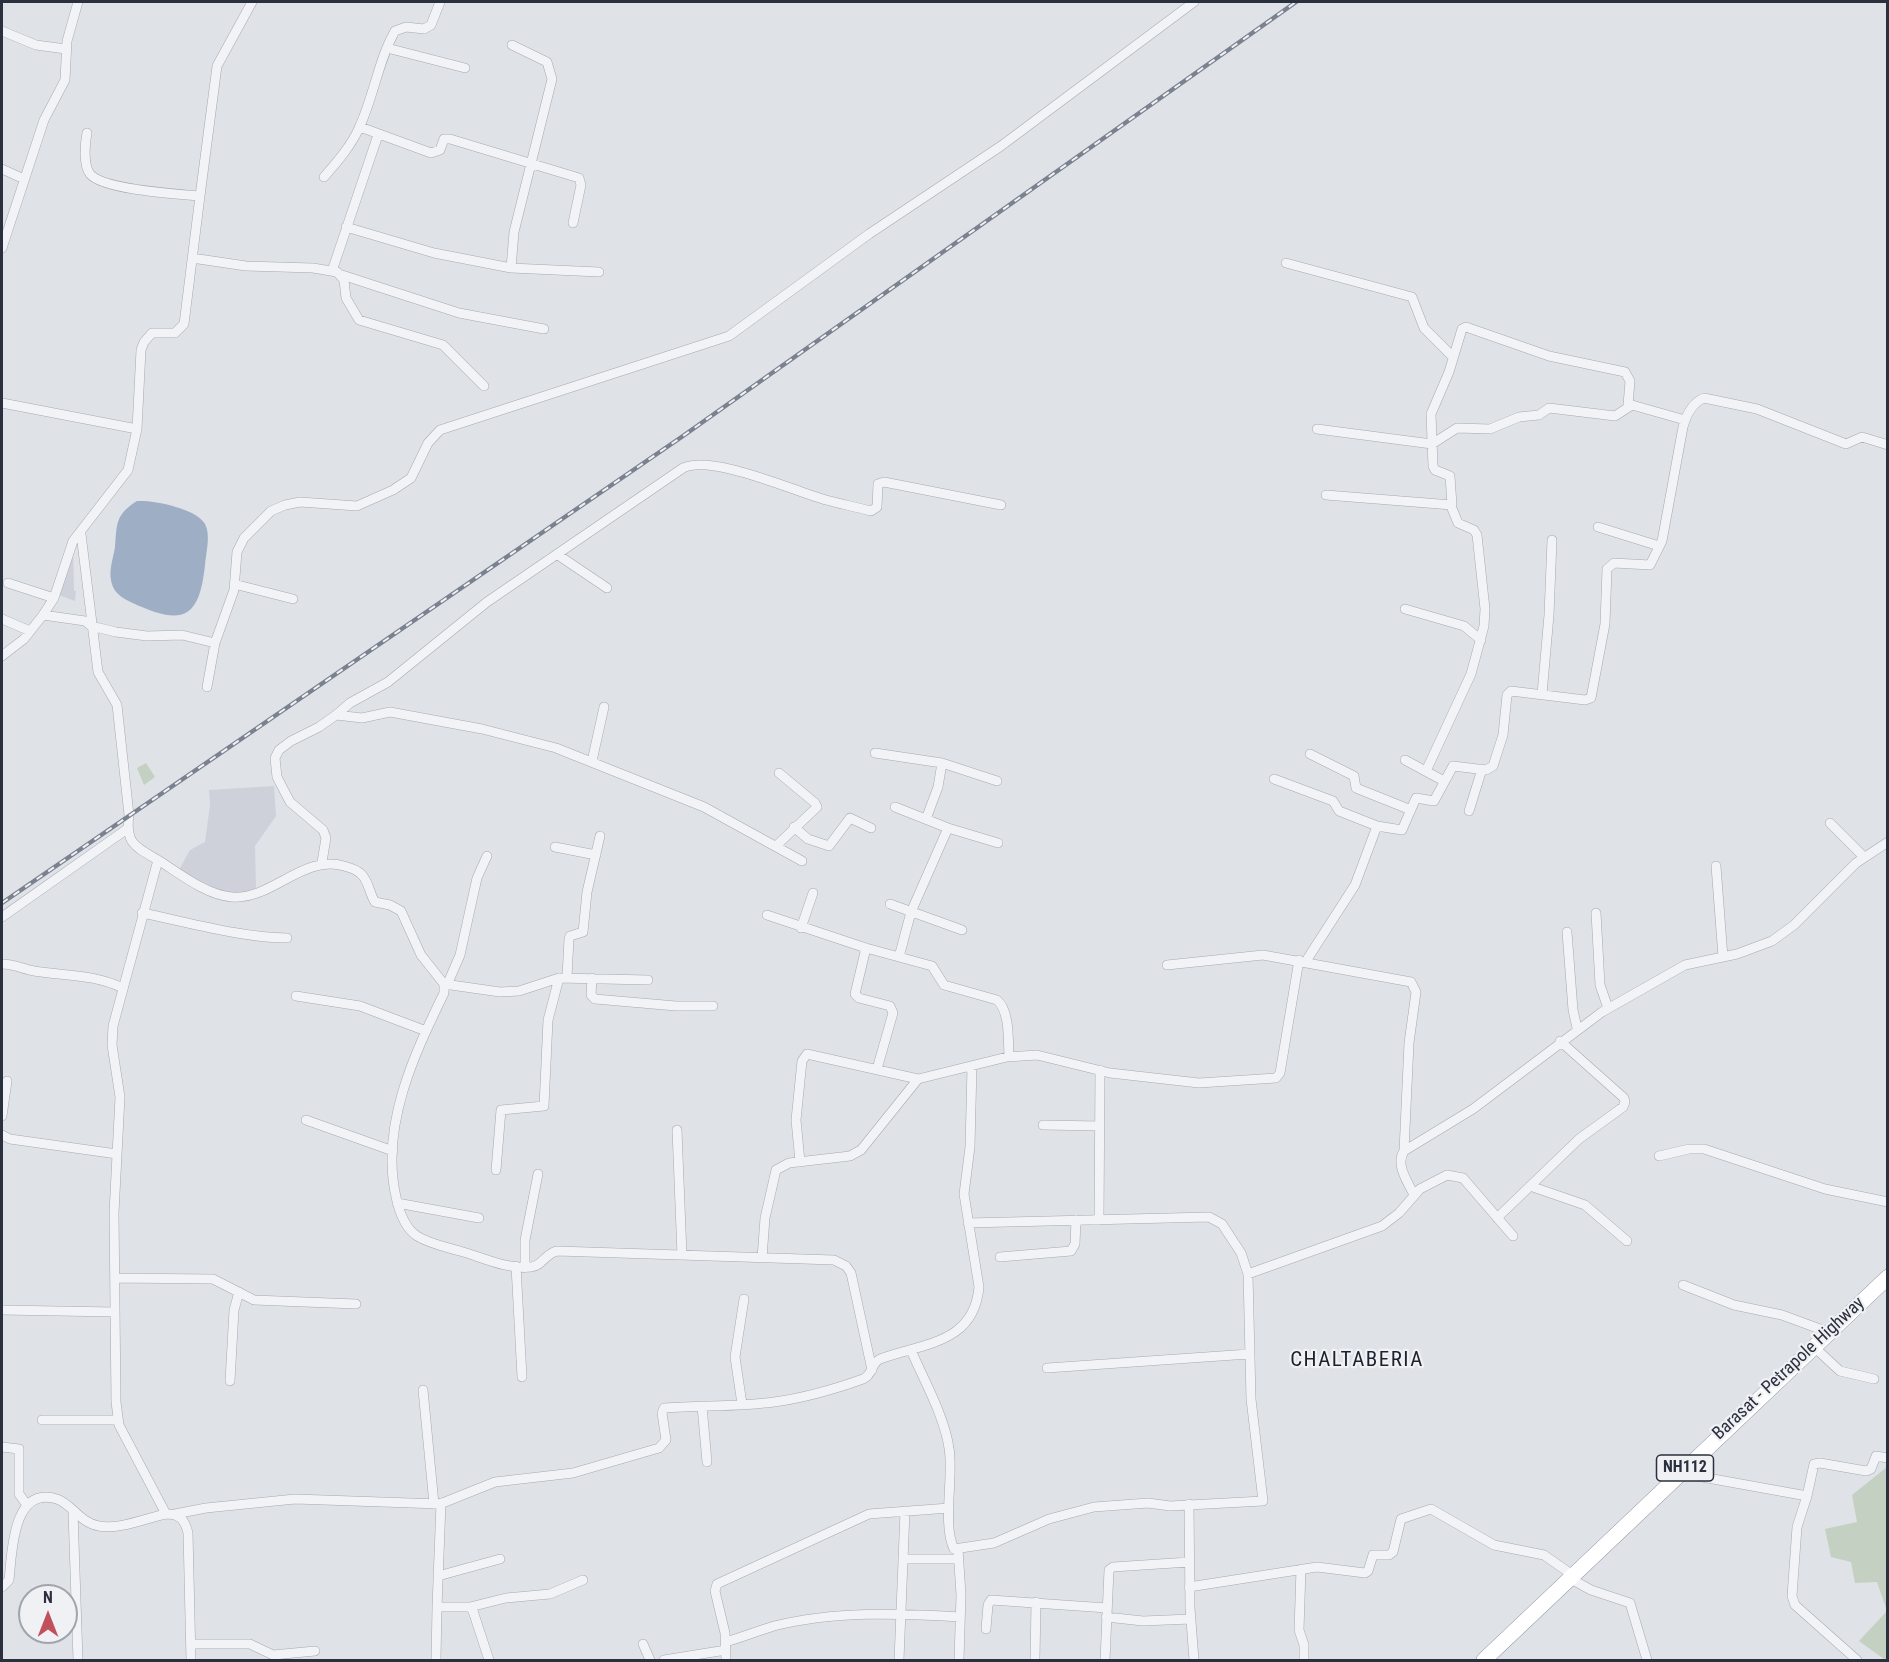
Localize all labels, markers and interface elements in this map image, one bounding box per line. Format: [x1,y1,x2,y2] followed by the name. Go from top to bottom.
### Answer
[1709,1293,1869,1445] street label: Barasat - Petrapole Highway
[1290,1348,1424,1374] district label: CHALTABERIA
[1656,1455,1714,1481] road number: NH112
[18,1584,78,1644] north arrow
[43,1588,53,1607] text: N

